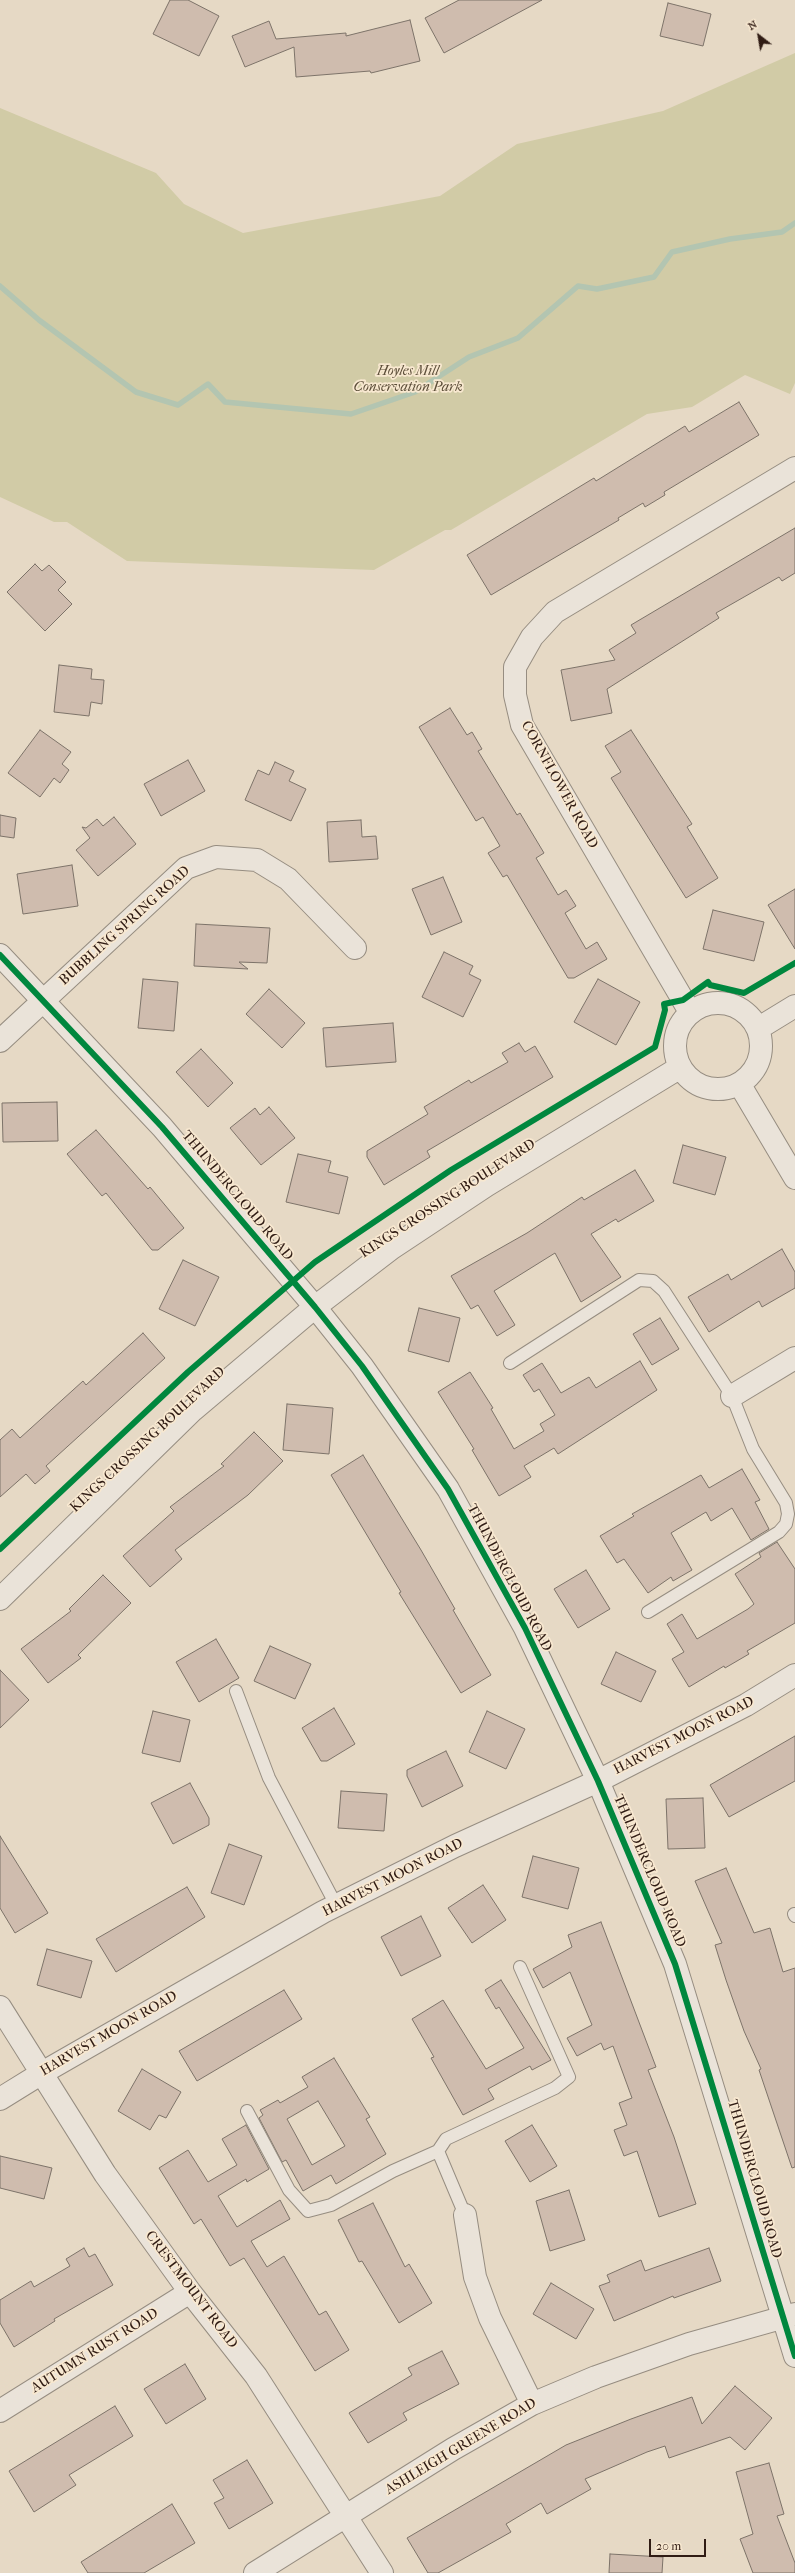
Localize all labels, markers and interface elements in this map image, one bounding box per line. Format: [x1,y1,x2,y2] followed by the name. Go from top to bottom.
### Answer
[739,16,779,56] north arrow
[746,18,759,33] text: N
[353,364,463,396] park label: Hoyles Mill Conservation Park
[517,718,601,852] street label: CORNFLOWER ROAD
[56,863,194,989] street label: BUBBLING SPRING ROAD
[178,1128,296,1264] street label: THUNDERCLOUD ROAD
[357,1136,539,1262] street label: KINGS CROSSING BOULEVARD
[67,1364,229,1516] street label: KINGS CROSSING BOULEVARD
[463,1501,555,1655] street label: THUNDERCLOUD ROAD
[611,1693,757,1779] street label: HARVEST MOON ROAD
[609,1792,689,1950] street label: THUNDERCLOUD ROAD
[320,1835,466,1921] street label: HARVEST MOON ROAD
[37,1988,181,2080] street label: HARVEST MOON ROAD
[723,2098,785,2260] street label: THUNDERCLOUD ROAD
[141,2228,241,2352] street label: CRESTMOUNT ROAD
[28,2305,162,2397] street label: AUTUMN RUST ROAD
[382,2395,540,2499] street label: ASHLEIGH GREENE ROAD
[651,2531,708,2557] scale bar
[656,2539,681,2553] text: 20 m

